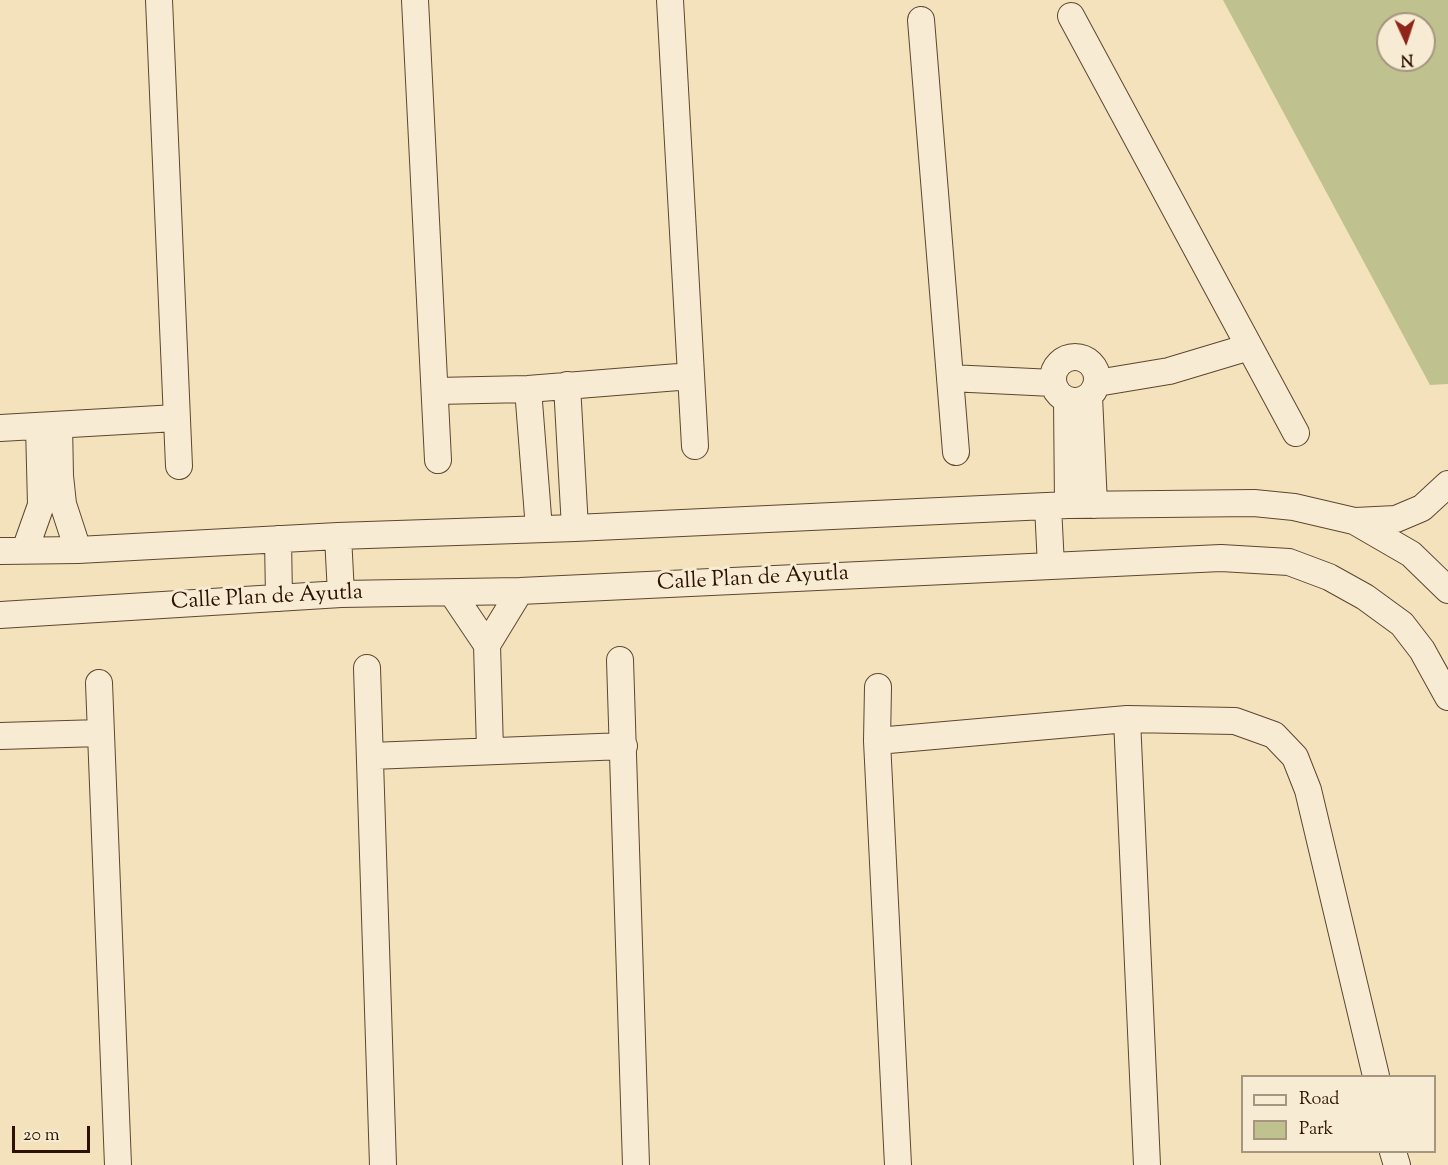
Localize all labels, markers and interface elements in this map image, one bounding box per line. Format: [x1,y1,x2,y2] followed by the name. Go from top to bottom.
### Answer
[1376,12,1436,72] north arrow
[1400,47,1414,70] text: N
[656,562,850,598] street label: Calle Plan de Ayutla
[170,581,364,617] street label: Calle Plan de Ayutla
[1241,1075,1436,1153] legend
[1299,1087,1339,1113] text: Road
[15,1114,93,1152] scale bar
[1299,1117,1333,1143] text: Park
[23,1123,60,1149] text: 20 m

